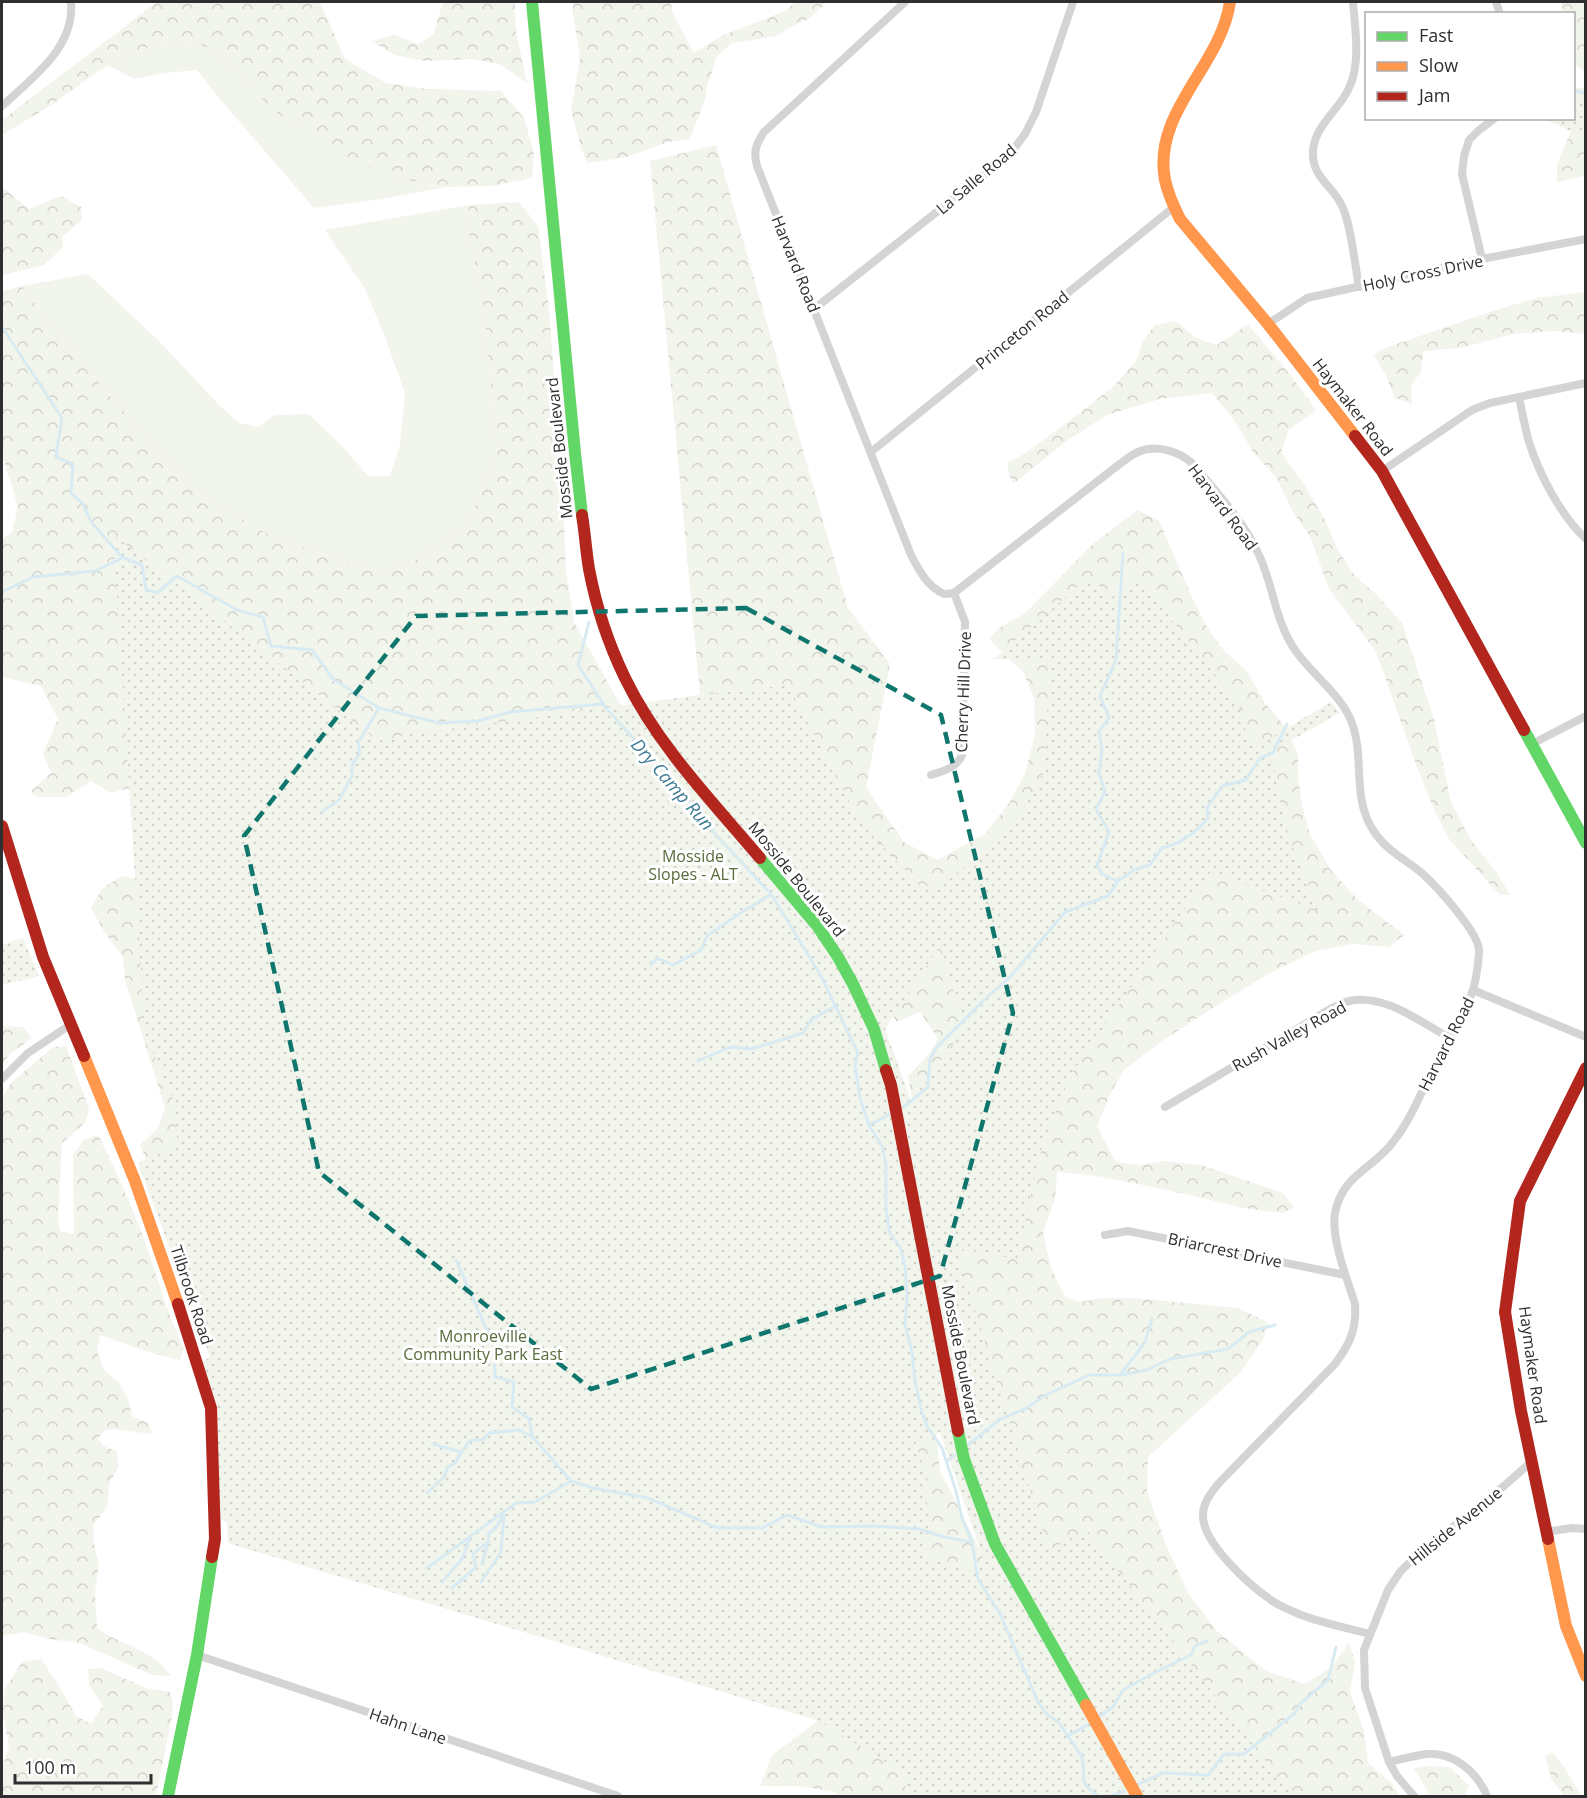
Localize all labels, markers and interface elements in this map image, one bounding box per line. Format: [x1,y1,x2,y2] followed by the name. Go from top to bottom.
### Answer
[1365,12,1575,120] legend
[1419,23,1453,47] text: Fast
[1419,53,1458,77] text: Slow
[1417,83,1451,107] text: Jam
[931,139,1021,219] street label: La Salle Road
[767,212,825,316] street label: Harvard Road
[1361,250,1485,296] street label: Holy Cross Drive
[971,286,1073,374] street label: Princeton Road
[1308,353,1398,461] street label: Haymaker Road
[541,376,577,520] street label: Mosside Boulevard
[1183,459,1263,555] street label: Harvard Road
[950,631,976,753] street label: Cherry Hill Drive
[626,733,720,835] water label: Dry Camp Run
[744,817,850,941] street label: Mosside Boulevard
[648,845,738,885] park label: Mosside Slopes - ALT
[1413,993,1479,1095] street label: Harvard Road
[1228,996,1350,1076] street label: Rush Valley Road
[1166,1227,1284,1273] street label: Briarcrest Drive
[166,1243,218,1347] street label: Tilbrook Road
[937,1283,985,1427] street label: Mosside Boulevard
[1514,1305,1552,1425] street label: Haymaker Road
[403,1325,563,1365] park label: Monroeville Community Park East
[1404,1482,1506,1570] street label: Hillside Avenue
[366,1702,450,1750] street label: Hahn Lane
[15,1747,152,1785] scale bar
[24,1755,76,1779] text: 100 m

